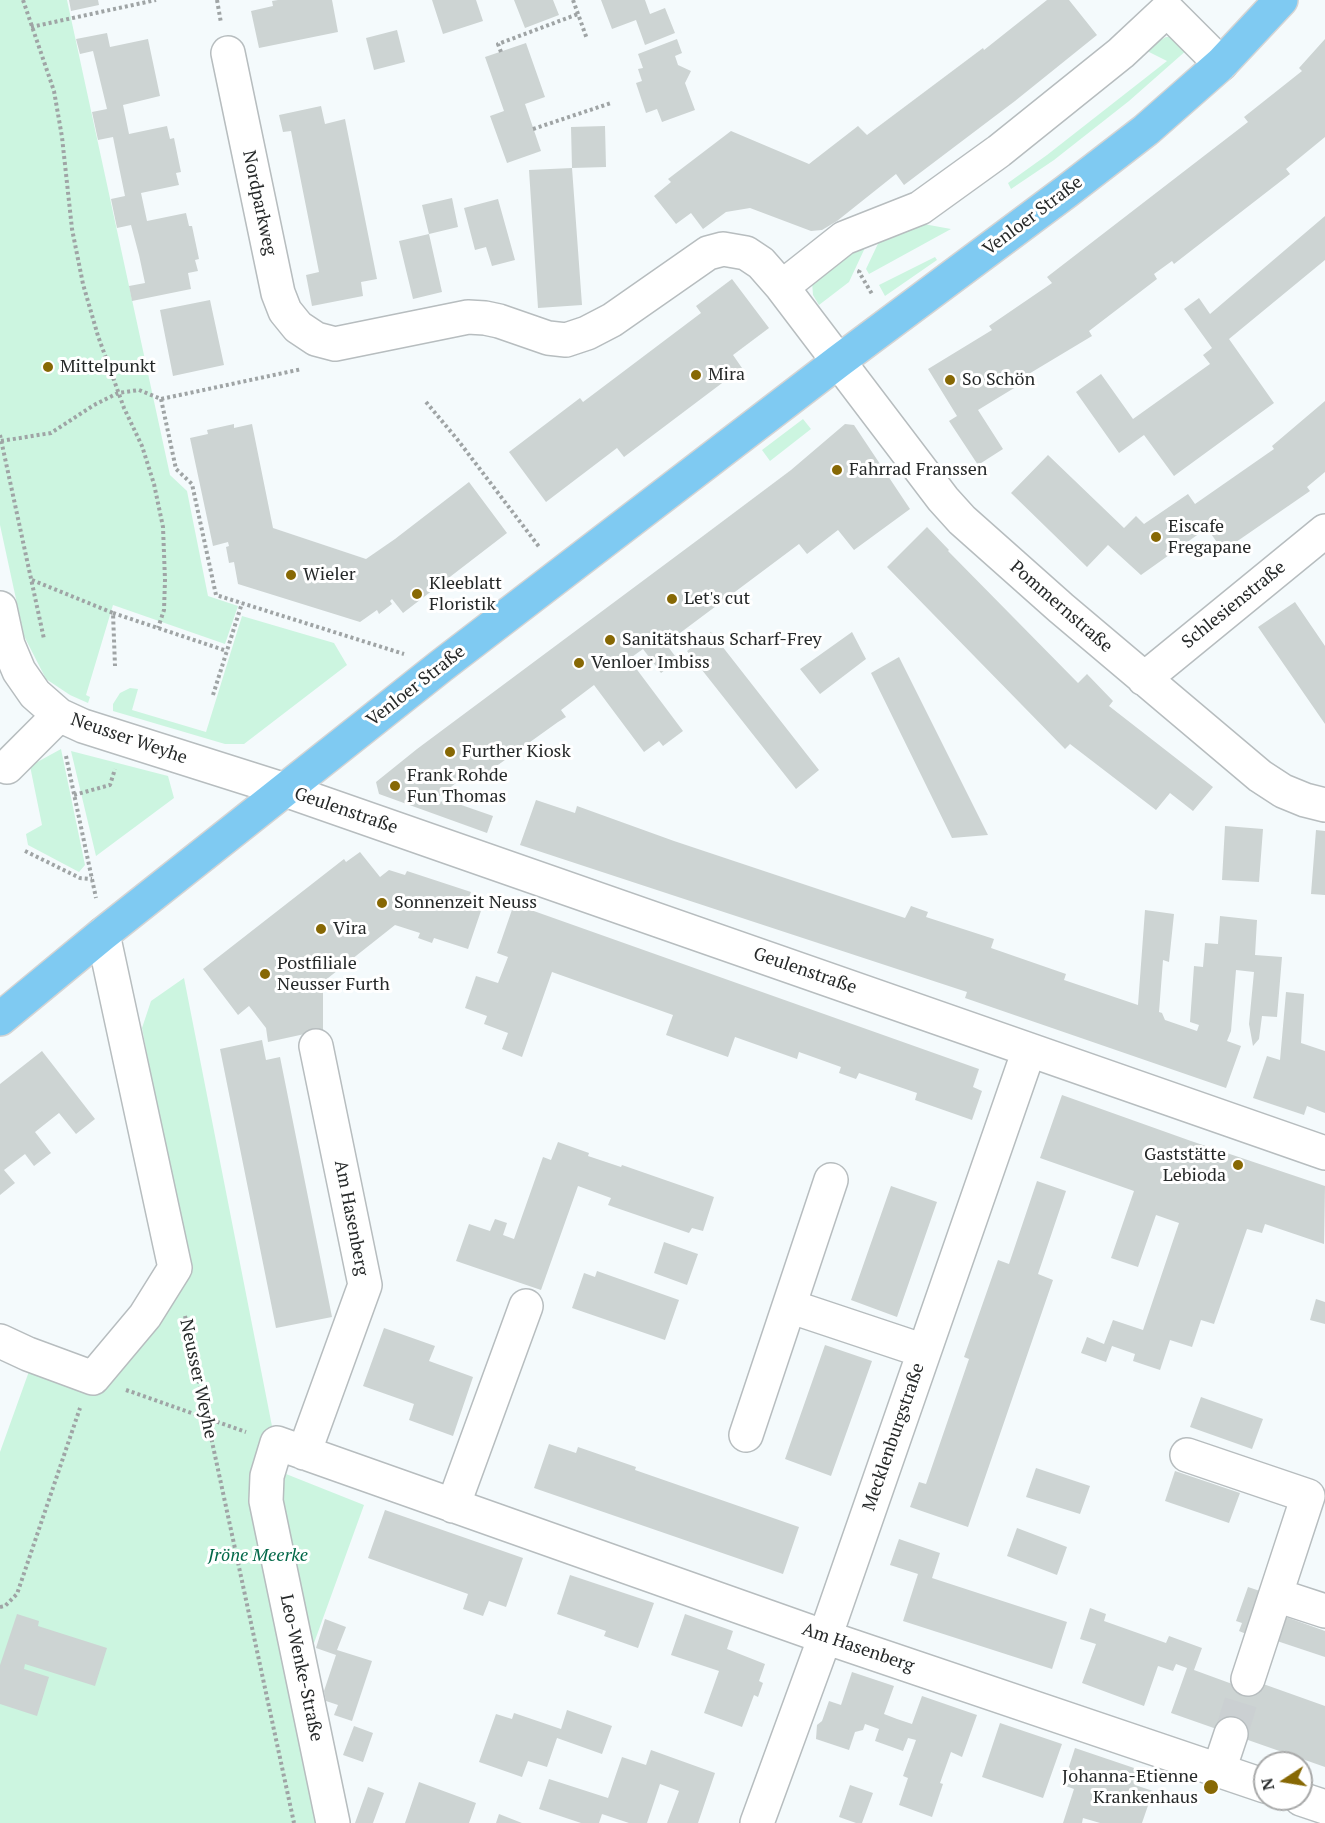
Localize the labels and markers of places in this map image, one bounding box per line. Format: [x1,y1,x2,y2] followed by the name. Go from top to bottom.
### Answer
[60,356,156,378] place label: Mittelpunkt
[41,360,55,374] marker: Mittelpunkt
[708,364,745,386] place label: Mira
[689,368,703,382] marker: Mira
[962,369,1035,391] place label: So Schön
[943,373,957,387] marker: So Schön
[849,459,988,481] place label: Fahrrad Franssen
[830,463,844,477] marker: Fahrrad Franssen
[1168,516,1251,558] place label: Eiscafe Fregapane
[1149,530,1163,544] marker: Eiscafe Fregapane
[303,564,356,586] place label: Wieler
[284,568,298,582] marker: Wieler
[429,573,502,616] place label: Kleeblatt Floristik
[410,587,424,601] marker: Kleeblatt Floristik
[684,588,750,610] place label: Let's cut
[665,592,679,606] marker: Let's cut
[622,629,821,651] place label: Sanitätshaus Scharf-Frey
[603,633,617,647] marker: Sanitätshaus Scharf-Frey
[591,652,710,674] place label: Venloer Imbiss
[572,656,586,670] marker: Venloer Imbiss
[462,741,571,763] place label: Further Kiosk
[443,745,457,759] marker: Further Kiosk
[407,765,508,808] place label: Frank Rohde Fun Thomas
[388,779,402,793] marker: Frank Rohde Fun Thomas
[394,892,537,914] place label: Sonnenzeit Neuss
[375,896,389,910] marker: Sonnenzeit Neuss
[333,918,367,940] place label: Vira
[314,922,328,936] marker: Vira
[277,953,390,996] place label: Postfiliale Neusser Furth
[258,967,272,981] marker: Postfiliale Neusser Furth
[1144,1144,1226,1186] place label: Gaststätte Lebioda
[1231,1158,1245,1172] marker: Gaststätte Lebioda
[1062,1766,1198,1808] place label: Johanna-Etienne Krankenhaus
[1202,1778,1220,1796] marker: Johanna-Etienne Krankenhaus

